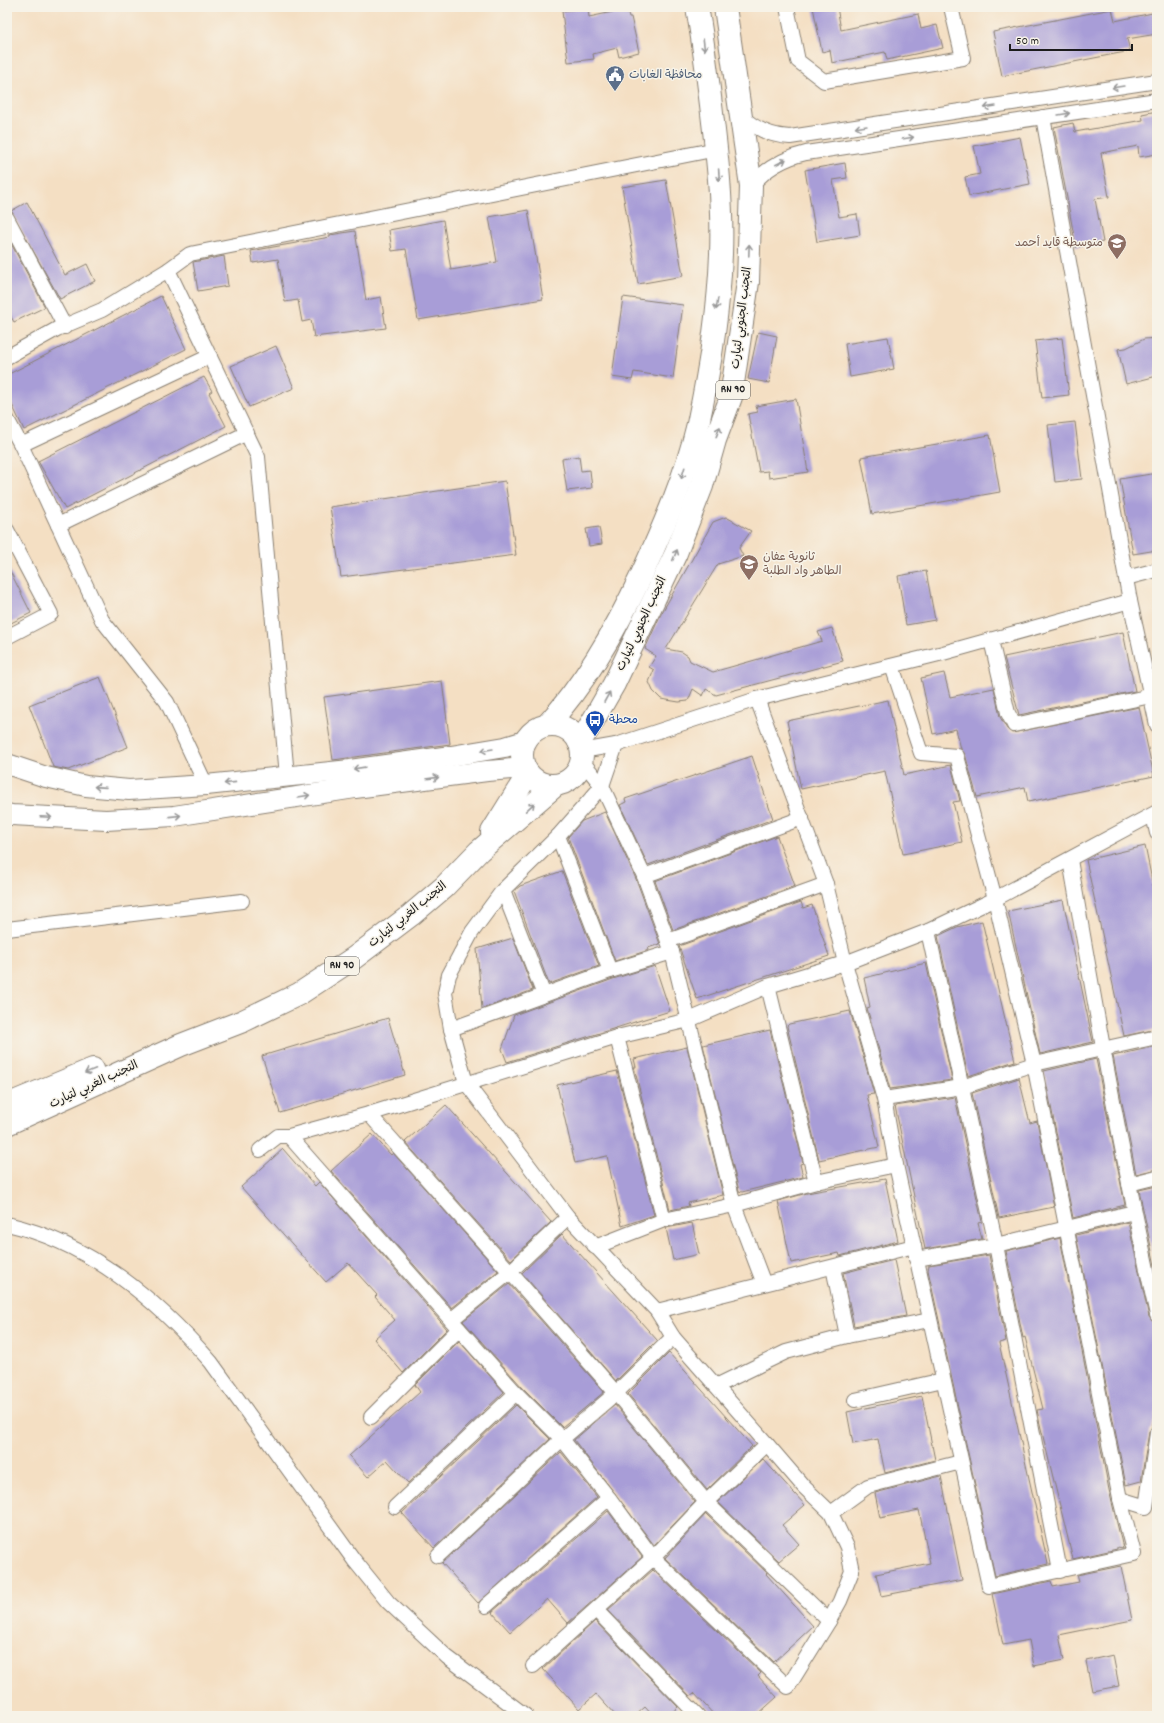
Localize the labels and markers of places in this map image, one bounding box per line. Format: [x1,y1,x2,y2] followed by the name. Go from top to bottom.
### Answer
[604,64,626,92] public building icon: محافظة الغابات
[629,67,702,84] place label: محافظة الغابات
[1106,232,1128,260] school or university icon: متوسطة قايد أحمد
[1015,235,1103,252] place label: متوسطة قايد أحمد
[763,549,841,580] place label: ثانوية عفان الطاهر واد الطلبة
[738,553,760,581] school or university icon: ثانوية عفان الطاهر واد الطلبة
[584,709,606,737] bus stop icon: محطة
[609,712,638,729] place label: محطة

